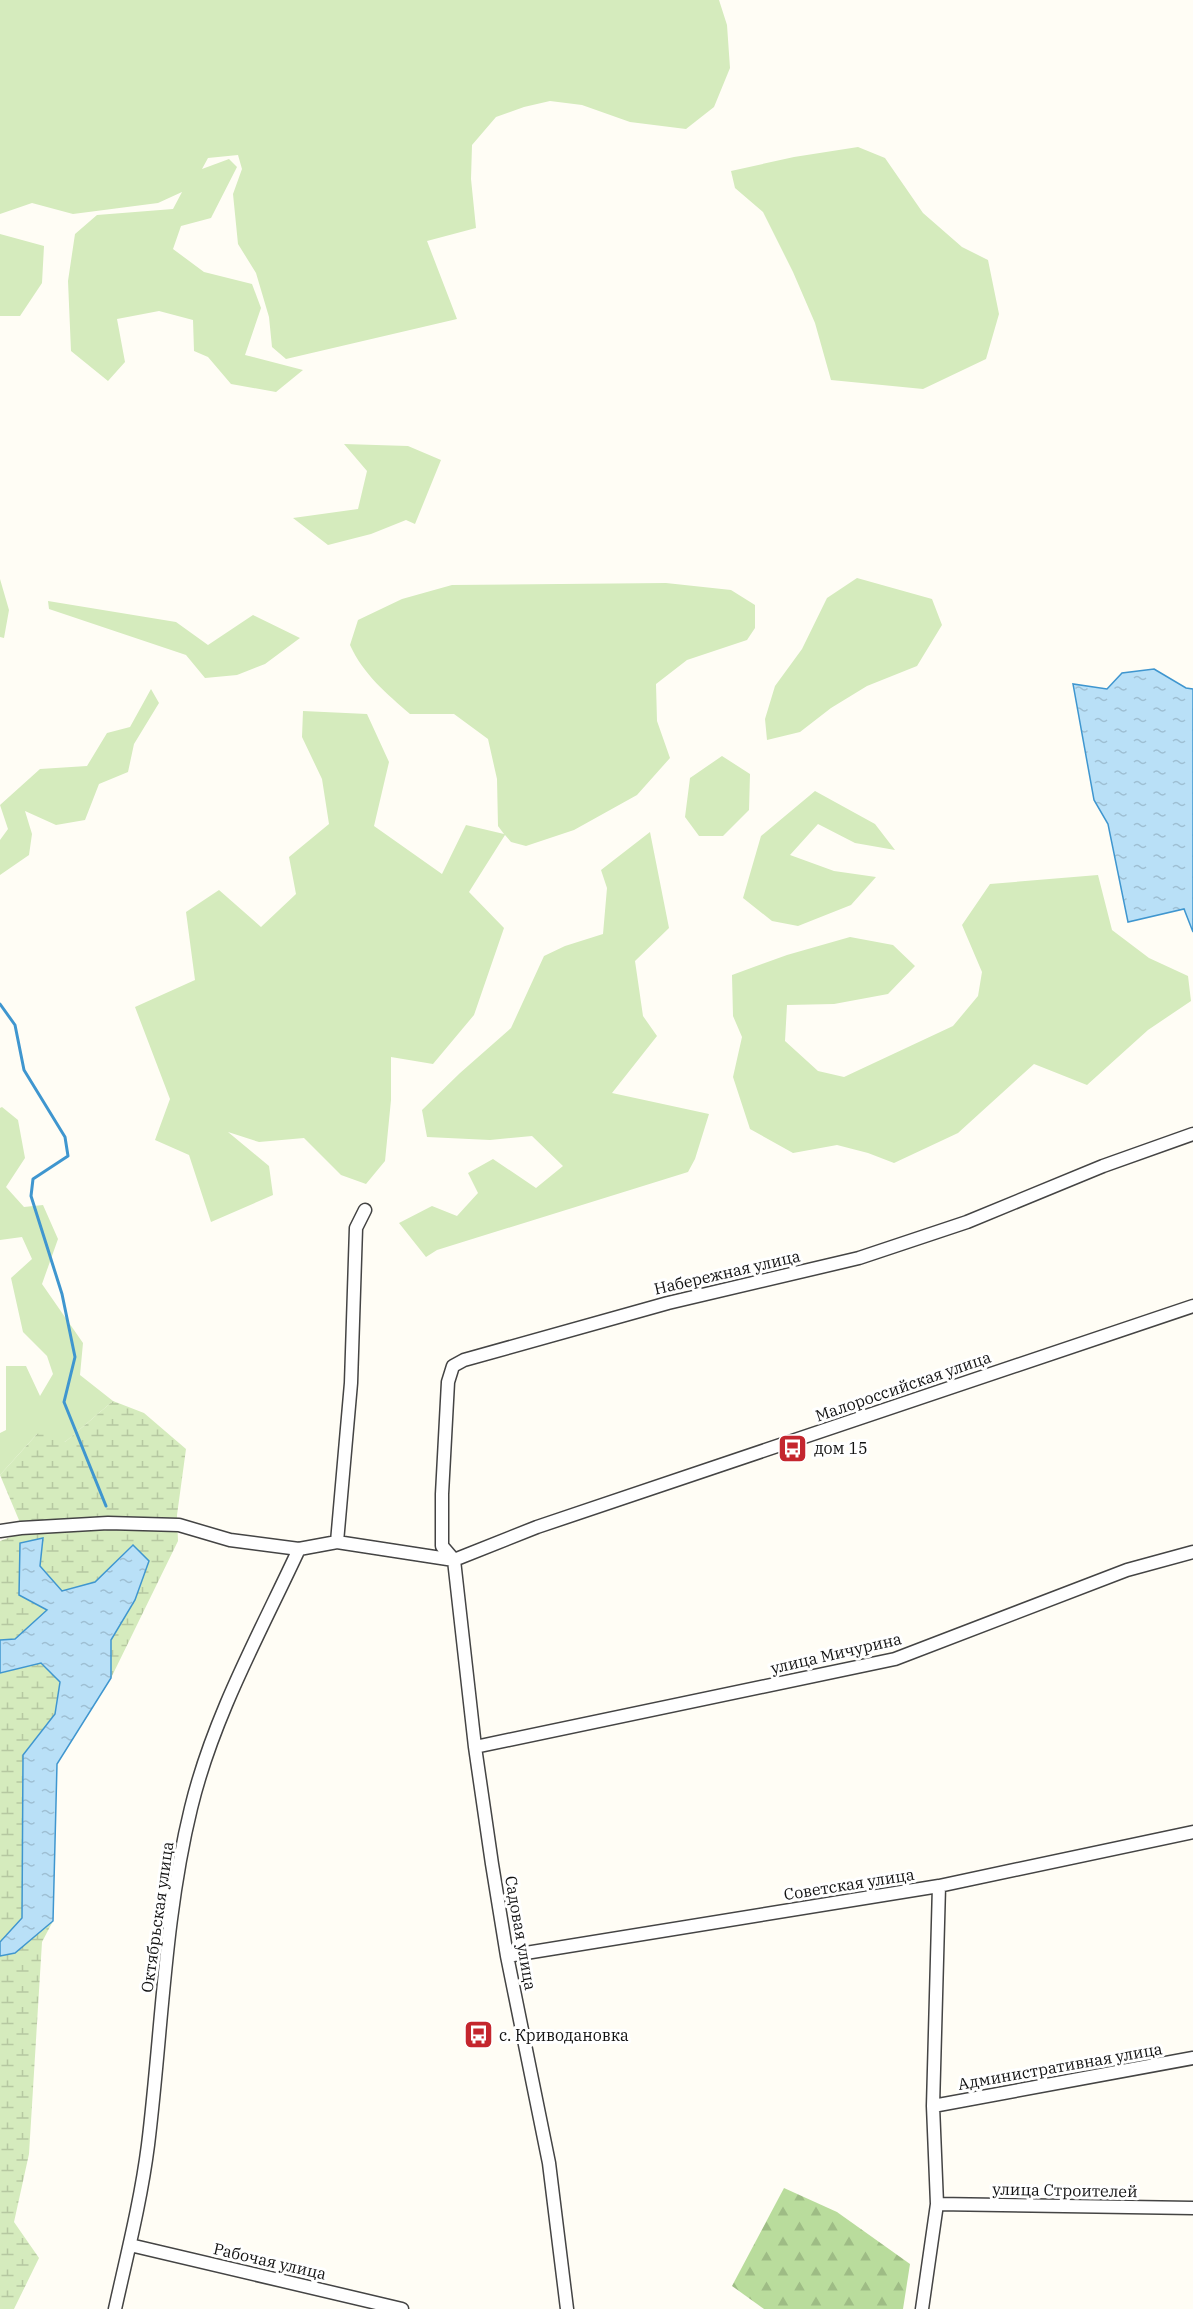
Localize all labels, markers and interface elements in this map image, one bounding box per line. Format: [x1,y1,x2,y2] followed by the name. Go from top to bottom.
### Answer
[652,1245,802,1299] street label: Набережная улица
[812,1346,994,1426] street label: Малороссийская улица
[777,1432,809,1464] bus stop icon: дом 15
[814,1438,868,1458] place label: дом 15
[769,1628,904,1678] street label: улица Мичурина
[136,1840,178,1994] street label: Октябрьская улица
[782,1864,916,1904] street label: Советская улица
[501,1874,541,1992] street label: Садовая улица
[462,2019,494,2051] bus stop icon: с. Криводановка
[499,2025,629,2045] place label: с. Криводановка
[956,2038,1164,2094] street label: Административная улица
[992,2179,1138,2201] street label: улица Строителей
[212,2238,329,2284] street label: Рабочая улица

